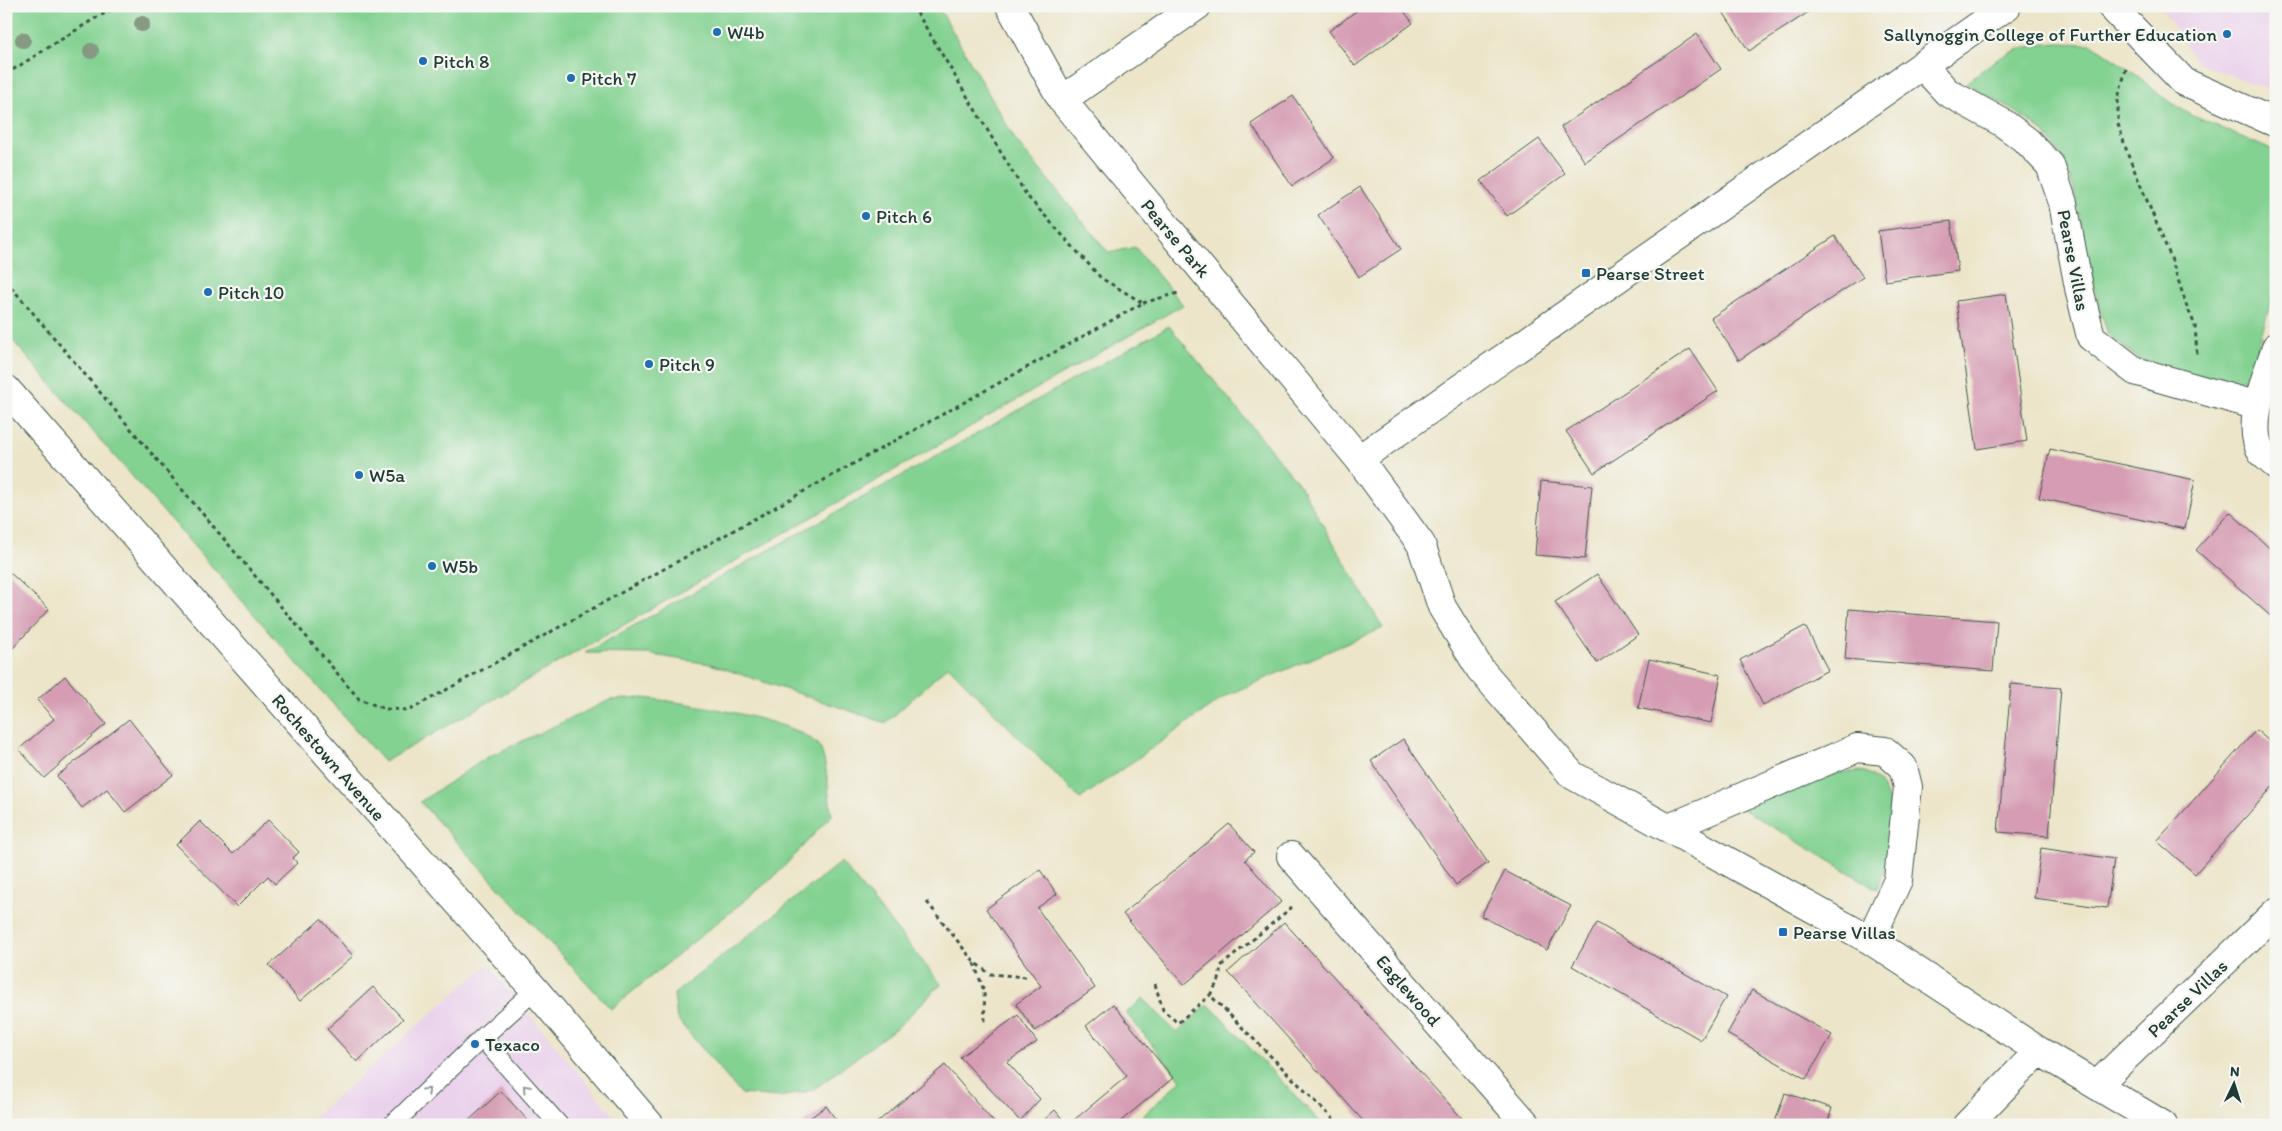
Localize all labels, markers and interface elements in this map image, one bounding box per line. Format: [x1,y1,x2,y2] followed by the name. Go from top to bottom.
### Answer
[727,21,765,44] place label: W4b
[1884,23,2217,46] place label: Sallynoggin College of Further Education
[711,26,723,38] marker: W4b
[2221,28,2233,40] marker: Sallynoggin College of Further Education
[433,50,489,73] place label: Pitch 8
[417,55,429,67] marker: Pitch 8
[581,67,636,90] place label: Pitch 7
[565,72,577,84] marker: Pitch 7
[1136,194,1215,282] street label: Pearse Park
[876,205,932,228] place label: Pitch 6
[2052,207,2095,313] street label: Pearse Villas
[860,210,872,222] marker: Pitch 6
[1596,262,1705,285] place label: Pearse Street
[1580,267,1592,279] marker: Pearse Street
[218,281,284,304] place label: Pitch 10
[202,286,214,298] marker: Pitch 10
[659,353,715,376] place label: Pitch 9
[643,358,655,370] marker: Pitch 9
[369,464,405,487] place label: W5a
[353,469,365,481] marker: W5a
[442,555,478,578] place label: W5b
[426,560,438,572] marker: W5b
[267,689,390,826] street label: Rochestown Avenue
[1793,921,1896,944] place label: Pearse Villas
[1777,926,1789,938] marker: Pearse Villas
[1371,950,1446,1031] street label: Eaglewood
[2142,954,2232,1042] street label: Pearse Villas
[485,1033,540,1056] place label: Texaco
[469,1038,481,1050] marker: Texaco
[2210,1058,2260,1108] north arrow
[2230,1063,2240,1080] text: N
[523,1085,532,1094] one-way arrow
[421,1088,430,1097] one-way arrow

